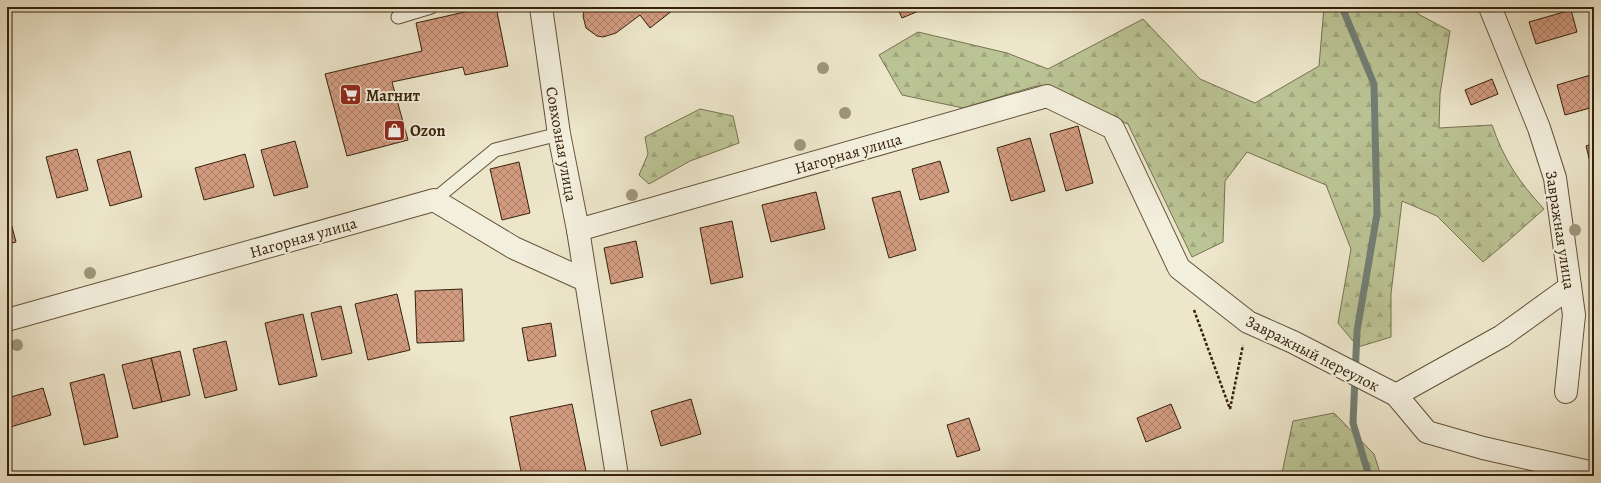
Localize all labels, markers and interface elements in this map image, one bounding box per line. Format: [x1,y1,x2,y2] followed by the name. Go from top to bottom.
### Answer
[338,82,364,108] supermarket icon: Магнит
[366,85,421,107] place label: Магнит
[540,85,582,204] street label: Совхозная улица
[382,117,408,143] shop icon: Ozon
[410,120,445,142] place label: Ozon
[792,128,905,180] street label: Нагорная улица
[1540,169,1580,292] street label: Завражная улица
[247,212,360,264] street label: Нагорная улица
[1242,311,1383,397] street label: Завражный переулок

